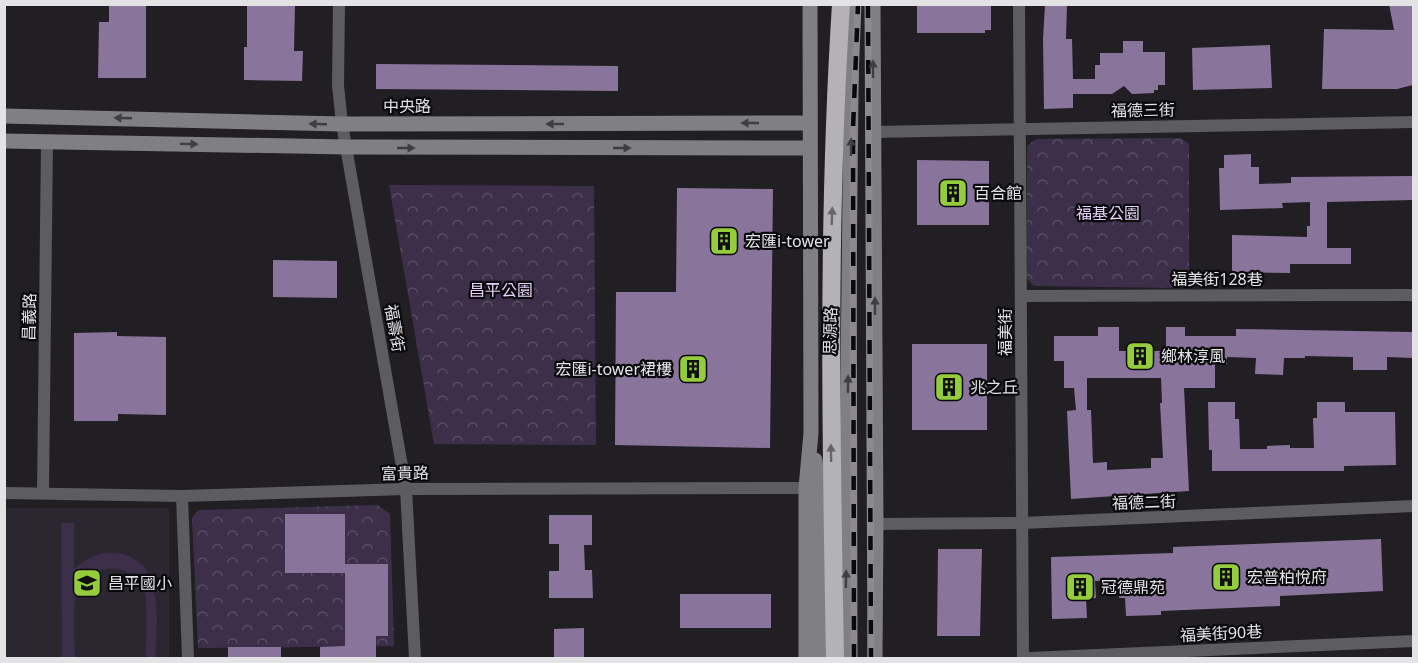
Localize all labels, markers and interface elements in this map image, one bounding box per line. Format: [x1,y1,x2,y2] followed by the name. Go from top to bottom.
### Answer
[868,60,878,79] one-way arrow
[383,95,431,117] street label: 中央路
[1111,98,1175,122] street label: 福德三街
[114,114,133,123] one-way arrow
[741,118,760,128] one-way arrow
[309,119,328,128] one-way arrow
[546,119,565,129] one-way arrow
[846,138,855,157] one-way arrow
[180,140,199,149] one-way arrow
[396,143,415,152] one-way arrow
[612,143,631,153] one-way arrow
[937,177,969,209] building icon: 百合館
[974,182,1022,204] place label: 百合館
[1076,202,1140,224] park label: 福基公園
[828,207,837,226] one-way arrow
[708,225,740,257] building icon: 宏匯i-tower
[745,230,830,252] place label: 宏匯i-tower
[1171,268,1263,290] street label: 福美街128巷
[469,279,533,301] park label: 昌平公園
[18,293,40,341] street label: 昌義路
[870,297,879,316] one-way arrow
[380,302,410,354] street label: 福壽街
[819,307,841,355] street label: 思源路
[994,308,1016,356] street label: 福美街
[1124,340,1156,372] building icon: 鄉林淳風
[1161,345,1225,367] place label: 鄉林淳風
[677,353,709,385] building icon: 宏匯i-tower裙樓
[555,358,672,380] place label: 宏匯i-tower裙樓
[933,371,965,403] building icon: 兆之丘
[843,375,853,394] one-way arrow
[970,376,1018,398] place label: 兆之丘
[826,444,836,463] one-way arrow
[381,462,429,484] street label: 富貴路
[1112,490,1176,514] street label: 福德二街
[1210,561,1242,593] building icon: 宏普柏悅府
[1247,566,1327,588] place label: 宏普柏悅府
[71,567,103,599] school or university icon: 昌平國小
[841,570,851,589] one-way arrow
[1064,571,1096,603] building icon: 冠德鼎苑
[108,572,172,594] place label: 昌平國小
[1101,576,1165,598] place label: 冠德鼎苑
[1179,620,1263,646] street label: 福美街90巷

